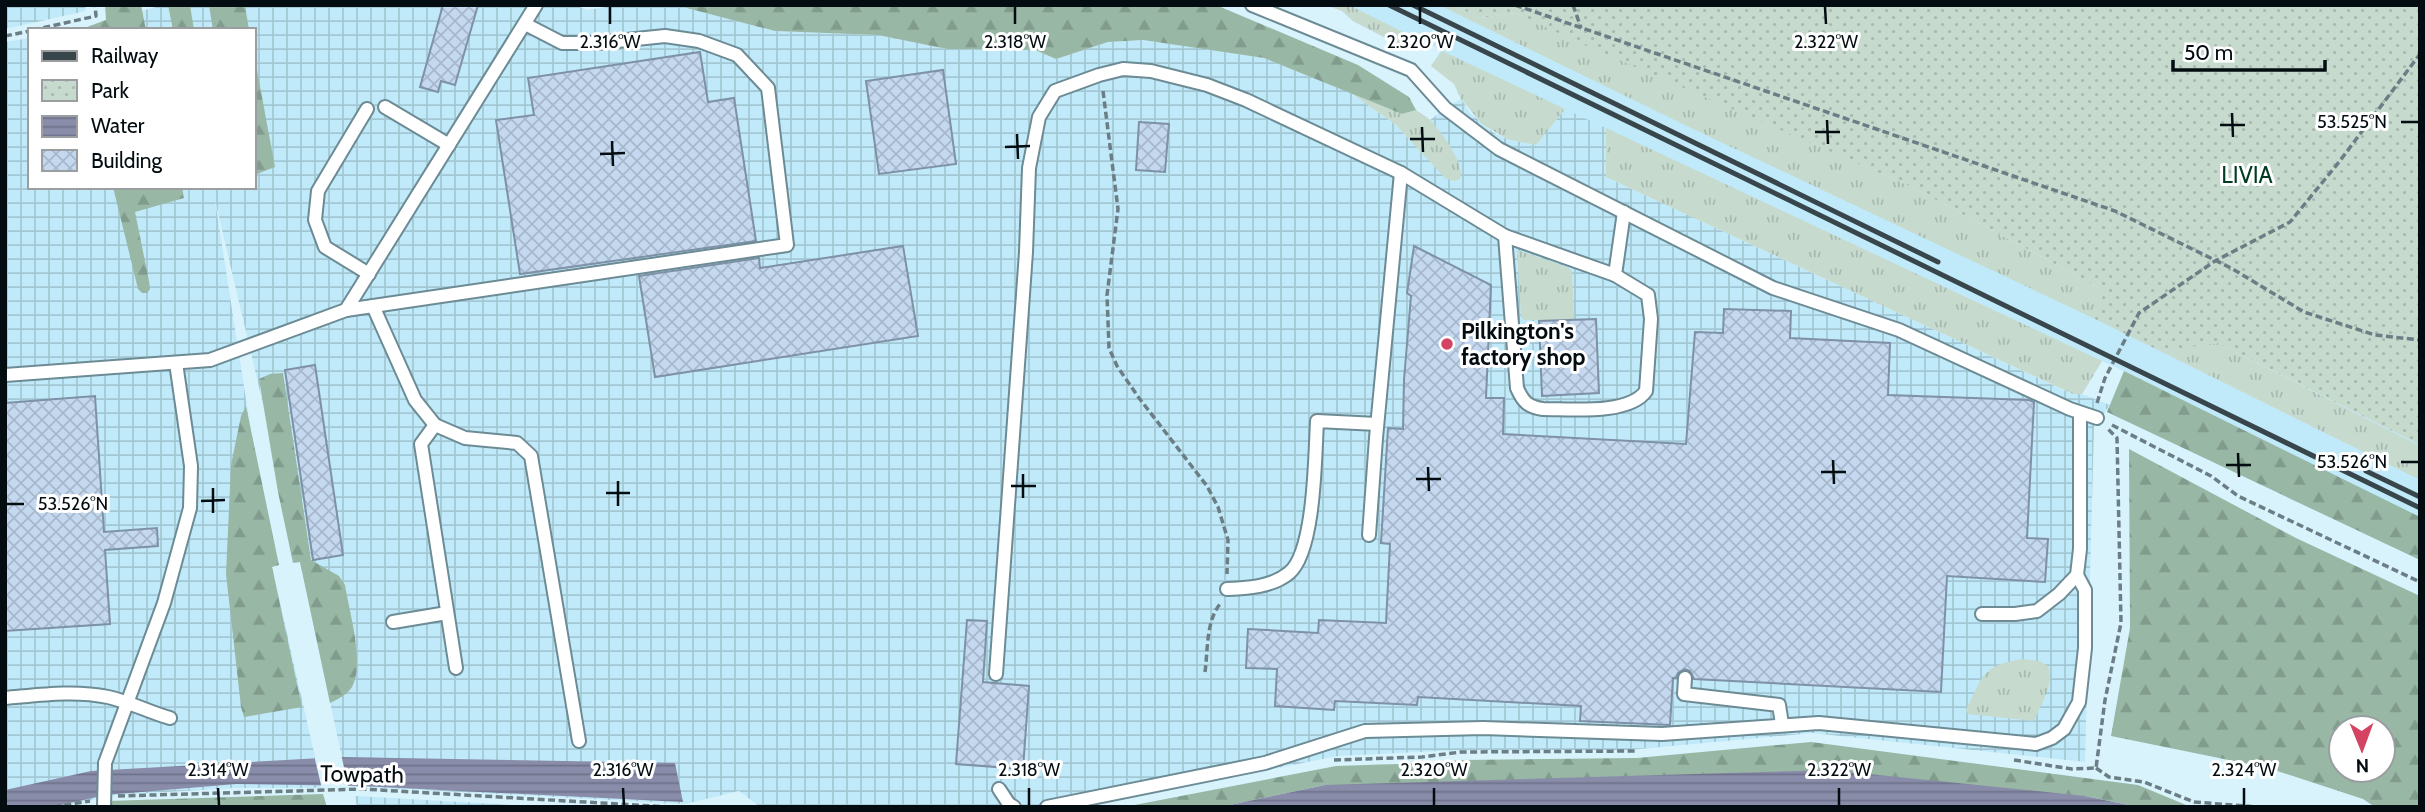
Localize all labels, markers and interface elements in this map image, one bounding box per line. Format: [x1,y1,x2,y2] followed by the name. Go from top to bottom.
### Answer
[28,28,256,189] legend
[2173,28,2325,72] scale bar
[579,31,641,53] text: 2.316°W
[984,31,1046,53] text: 2.318°W
[1386,31,1454,53] text: 2.320°W
[1794,31,1858,53] text: 2.322°W
[2184,40,2233,65] text: 50 m
[91,43,159,68] text: Railway
[91,78,129,103] text: Park
[2317,111,2387,133] text: 53.525°N
[91,113,145,138] text: Water
[91,148,163,173] text: Building
[2221,161,2273,189] park label: LIVIA
[1461,317,1585,371] place label: Pilkington's factory shop
[1439,336,1455,352] marker: Pilkington's factory shop
[2317,451,2387,473] text: 53.526°N
[38,493,108,515] text: 53.526°N
[2327,714,2397,784] north arrow
[2355,754,2369,777] text: N
[187,759,249,781] text: 2.314°W
[320,759,404,789] street label: Towpath
[592,759,654,781] text: 2.316°W
[998,759,1060,781] text: 2.318°W
[1400,759,1468,781] text: 2.320°W
[1807,759,1871,781] text: 2.322°W
[2212,759,2276,781] text: 2.324°W

